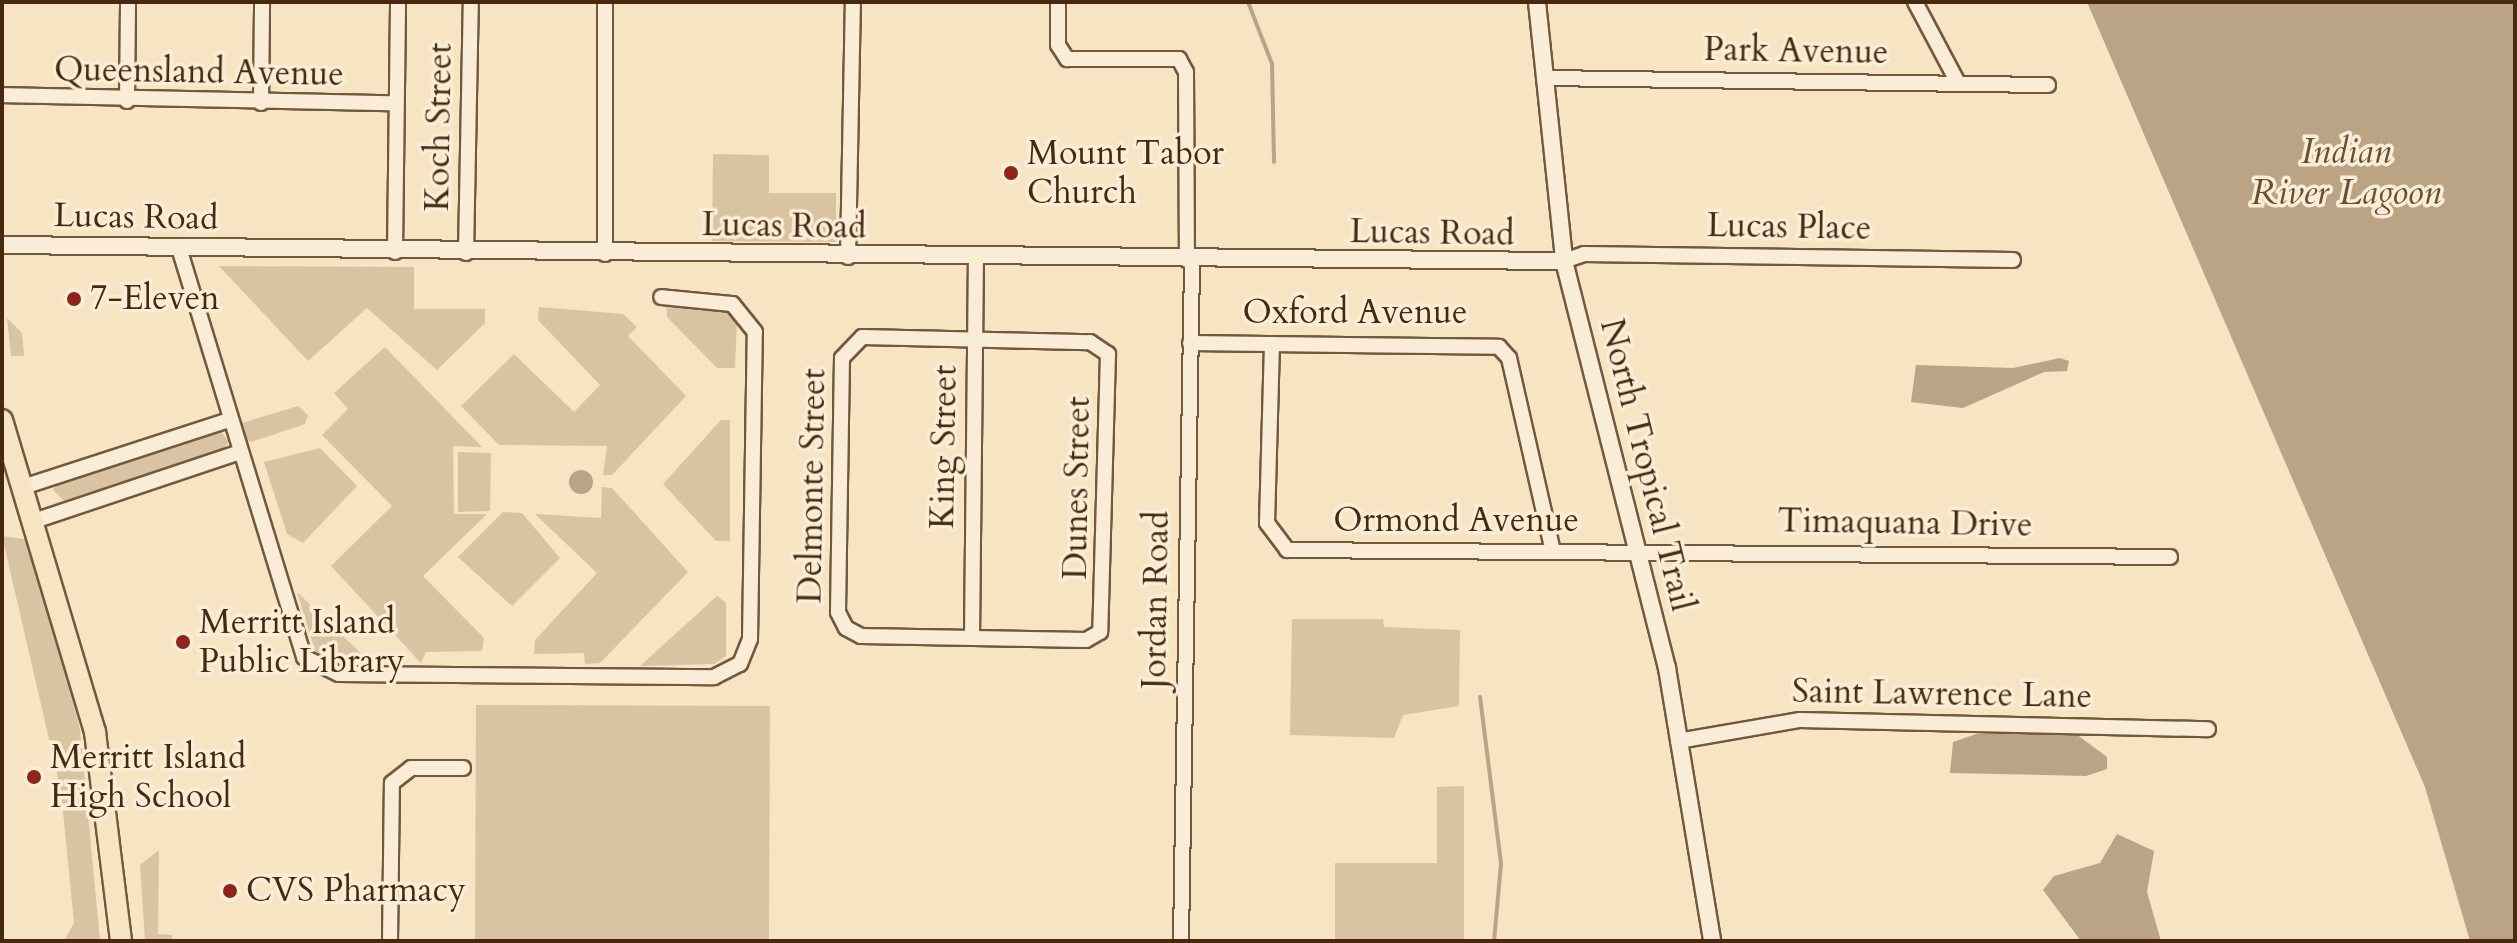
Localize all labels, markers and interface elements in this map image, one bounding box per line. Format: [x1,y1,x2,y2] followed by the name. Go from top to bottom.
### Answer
[1703,29,1889,73] street label: Park Avenue
[417,42,461,212] street label: Koch Street
[54,49,344,95] street label: Queensland Avenue
[2251,129,2441,214] water label: Indian River Lagoon
[1027,133,1224,212] place label: Mount Tabor Church
[1002,164,1020,182] marker: Mount Tabor Church
[53,195,219,239] street label: Lucas Road
[701,204,867,248] street label: Lucas Road
[1706,205,1872,249] street label: Lucas Place
[1349,211,1515,255] street label: Lucas Road
[90,279,220,319] place label: 7-Eleven
[65,290,83,308] marker: 7-Eleven
[1243,293,1467,333] street label: Oxford Avenue
[1591,315,1703,615] street label: North Tropical Trail
[922,365,966,529] street label: King Street
[790,368,834,604] street label: Delmonte Street
[1055,396,1099,580] street label: Dunes Street
[1777,500,2033,546] street label: Timaquana Drive
[1333,501,1579,541] street label: Ormond Avenue
[1134,511,1178,689] street label: Jordan Road
[199,602,405,682] place label: Merritt Island Public Library
[174,633,192,651] marker: Merritt Island Public Library
[1792,671,2092,717] street label: Saint Lawrence Lane
[50,737,246,816] place label: Merritt Island High School
[25,768,43,786] marker: Merritt Island High School
[246,871,466,911] place label: CVS Pharmacy
[221,882,239,900] marker: CVS Pharmacy

